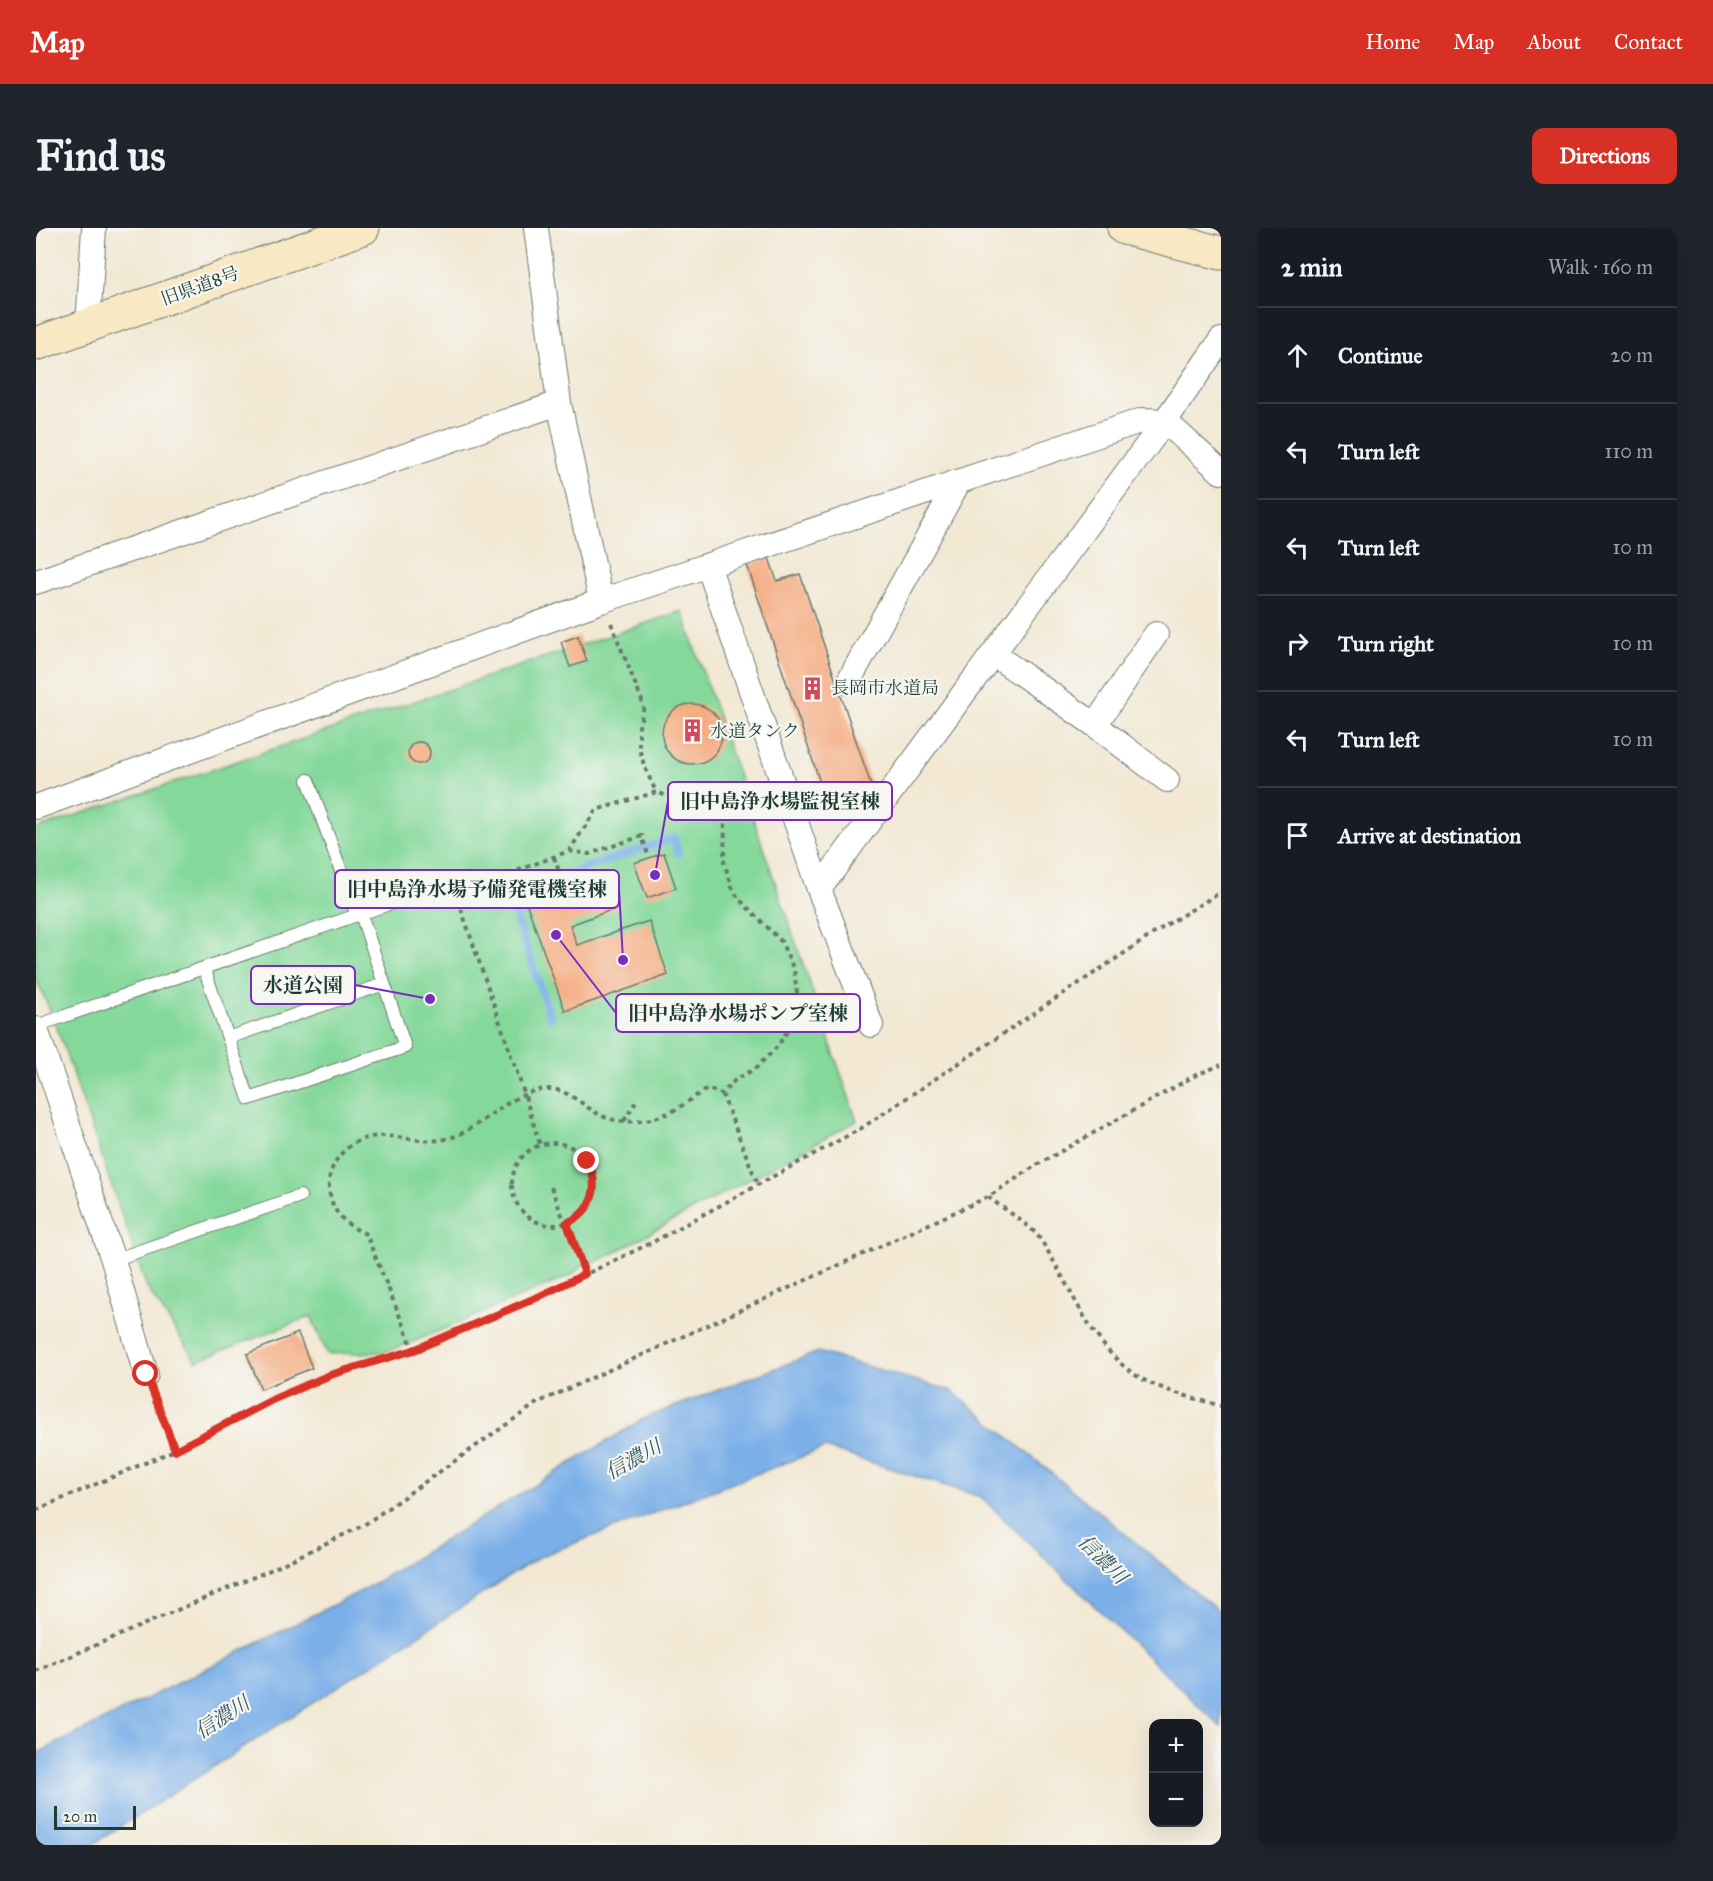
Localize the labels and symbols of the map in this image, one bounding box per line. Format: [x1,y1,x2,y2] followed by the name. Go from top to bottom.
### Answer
[158,262,242,310] street label: 旧県道8号
[800,675,826,701] building icon: 長岡市水道局
[831,677,939,699] place label: 長岡市水道局
[679,718,705,744] building icon: 水道タンク
[710,720,800,742] place label: 水道タンク
[668,782,892,820] callout: 旧中島浄水場監視室棟
[680,789,880,813] text: 旧中島浄水場監視室棟
[335,870,619,908] callout: 旧中島浄水場予備発電機室棟
[347,877,607,901] text: 旧中島浄水場予備発電機室棟
[251,966,355,1004] callout: 水道公園
[263,973,343,997] text: 水道公園
[616,994,860,1032] callout: 旧中島浄水場ポンプ室棟
[628,1001,848,1025] text: 旧中島浄水場ポンプ室棟
[573,1147,599,1173] route end
[132,1360,158,1386] route start
[601,1433,667,1484] water label: 信濃川
[1073,1529,1134,1590] water label: 信濃川
[190,1690,255,1743] water label: 信濃川
[54,1803,136,1830] scale bar

